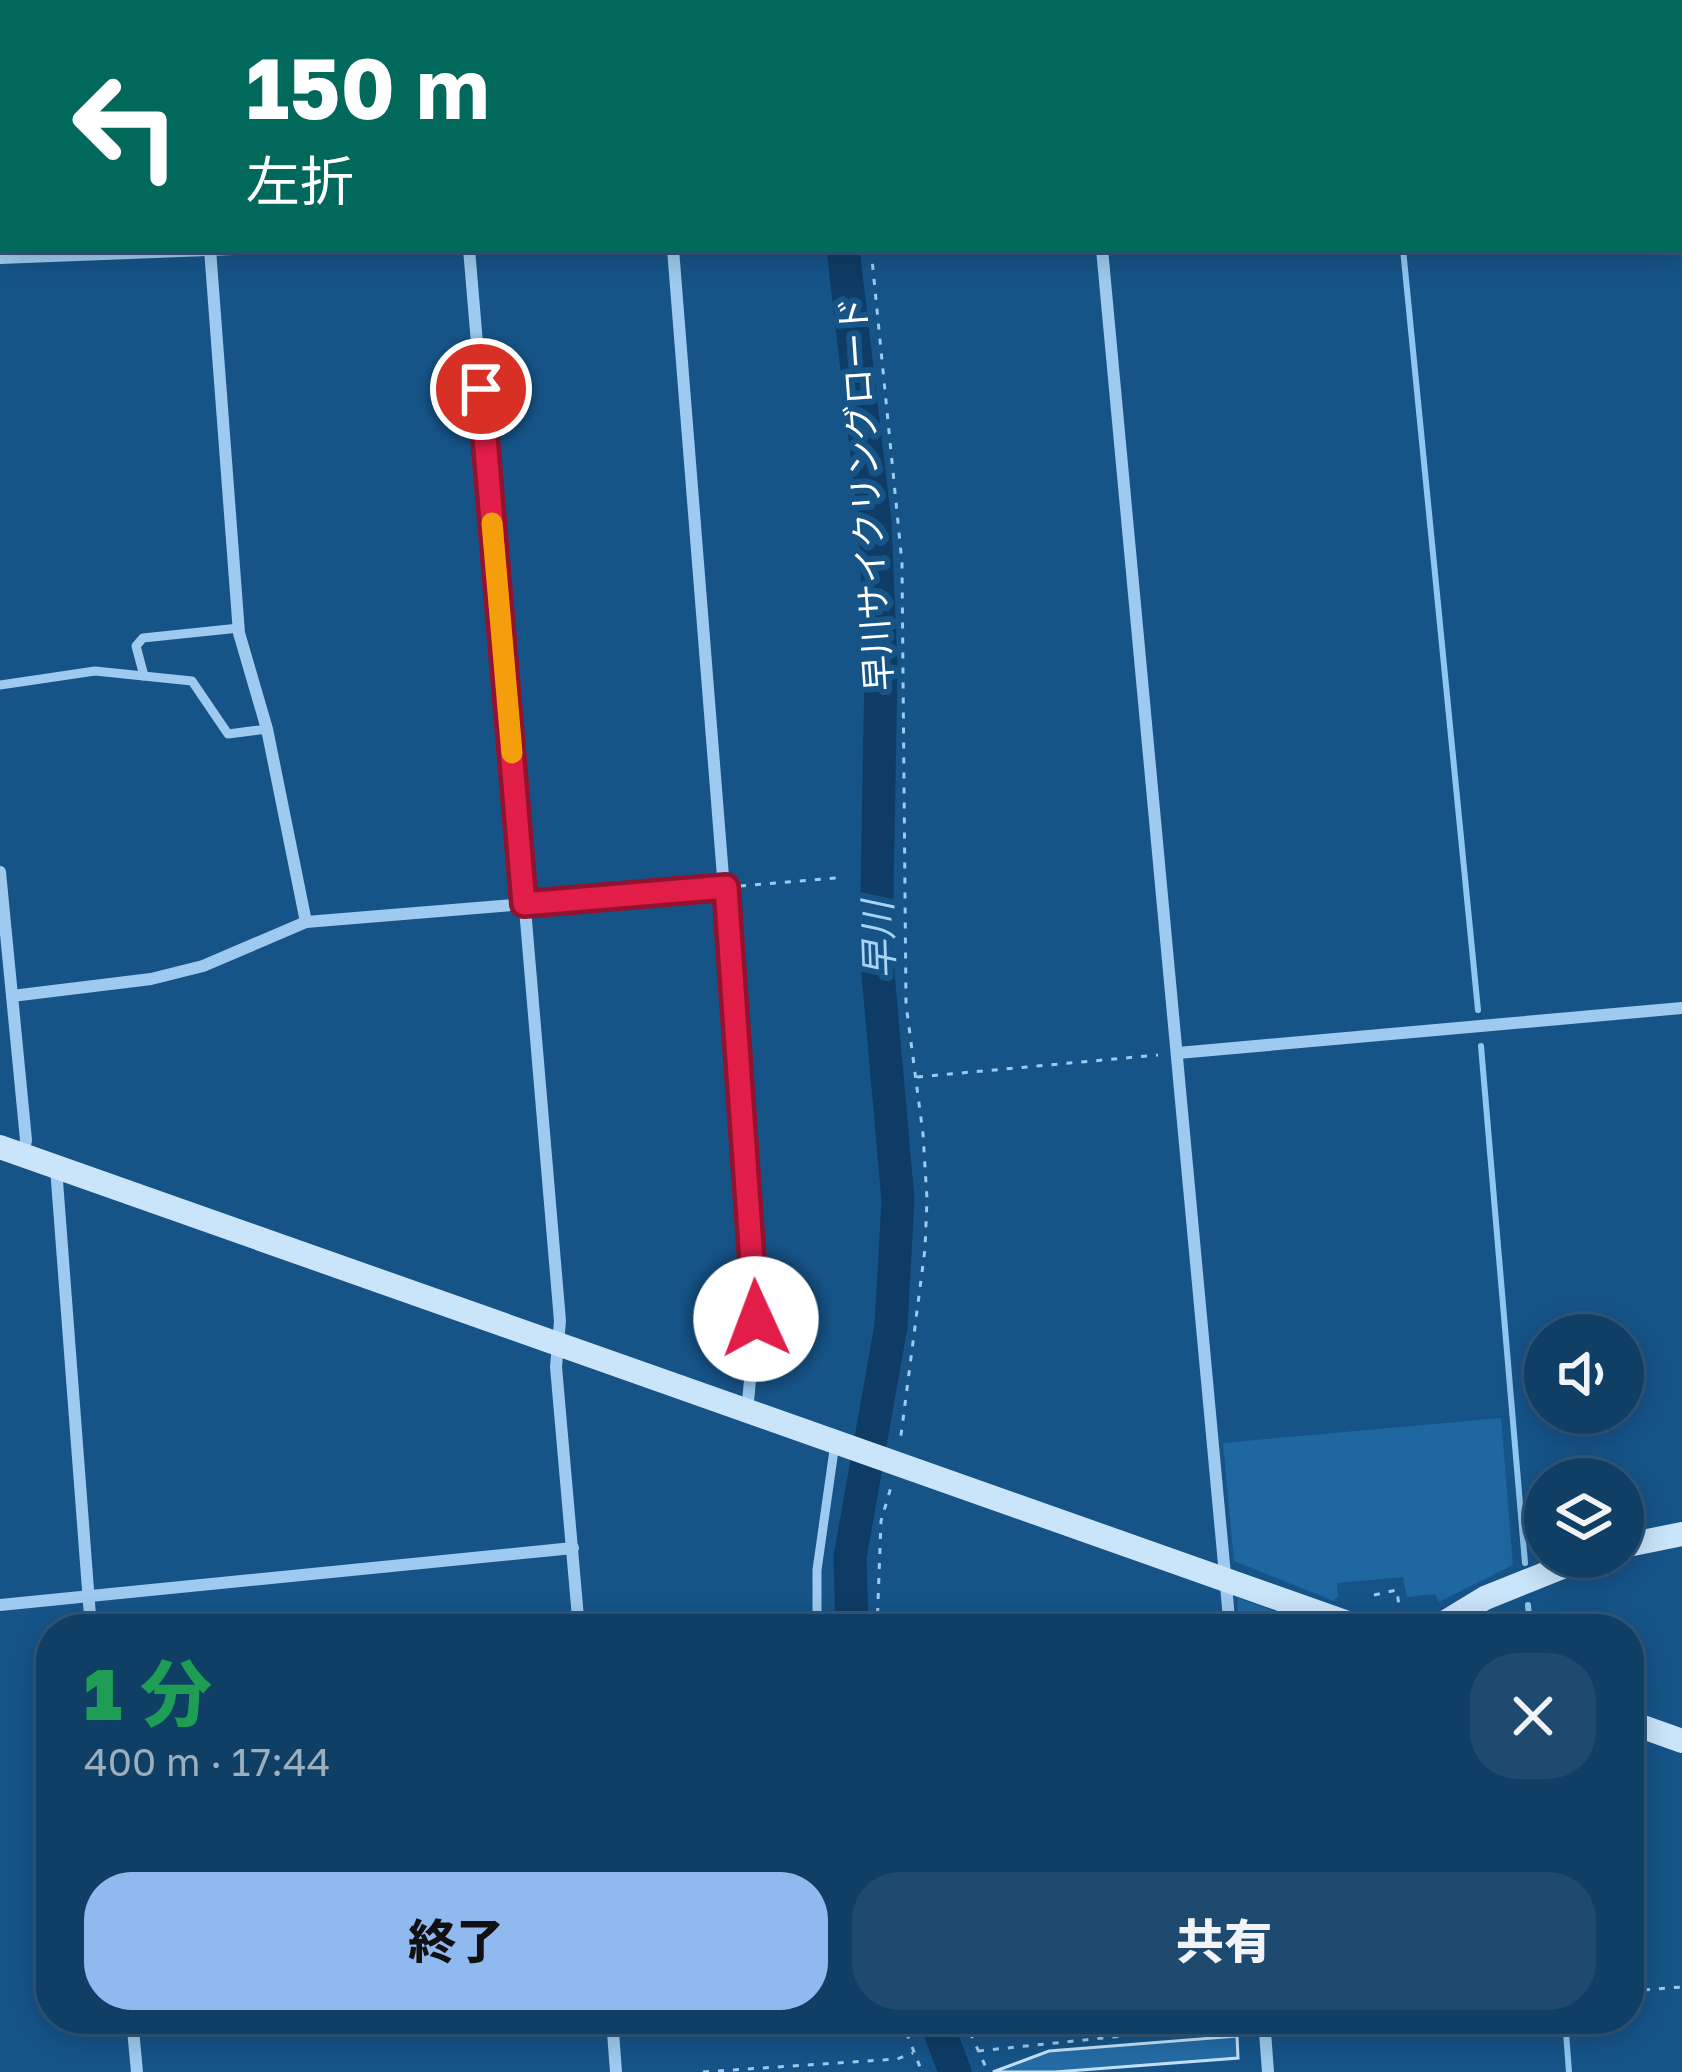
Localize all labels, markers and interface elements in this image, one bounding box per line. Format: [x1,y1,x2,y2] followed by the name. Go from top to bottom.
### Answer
[246,37,490,137] text: 150 m
[48,48,204,204] icon: left
[246,148,354,213] text: 左折
[830,295,900,693] street label: 早川サイクリングロード
[430,338,532,440] pin
[448,356,514,422] icon: arrive
[853,896,903,980] water label: 早川
[693,1256,819,1382] position arrow
[1524,1314,1644,1578] map controls
[1524,1314,1644,1434] button: sound
[1524,1458,1644,1578] button: layers
[84,1649,212,1736] text: 1 分
[1470,1653,1596,1779] button: close
[84,1738,330,1785] text: 400 m · 17:44
[84,1872,828,2010] button: 終了
[852,1872,1596,2010] button: 共有

